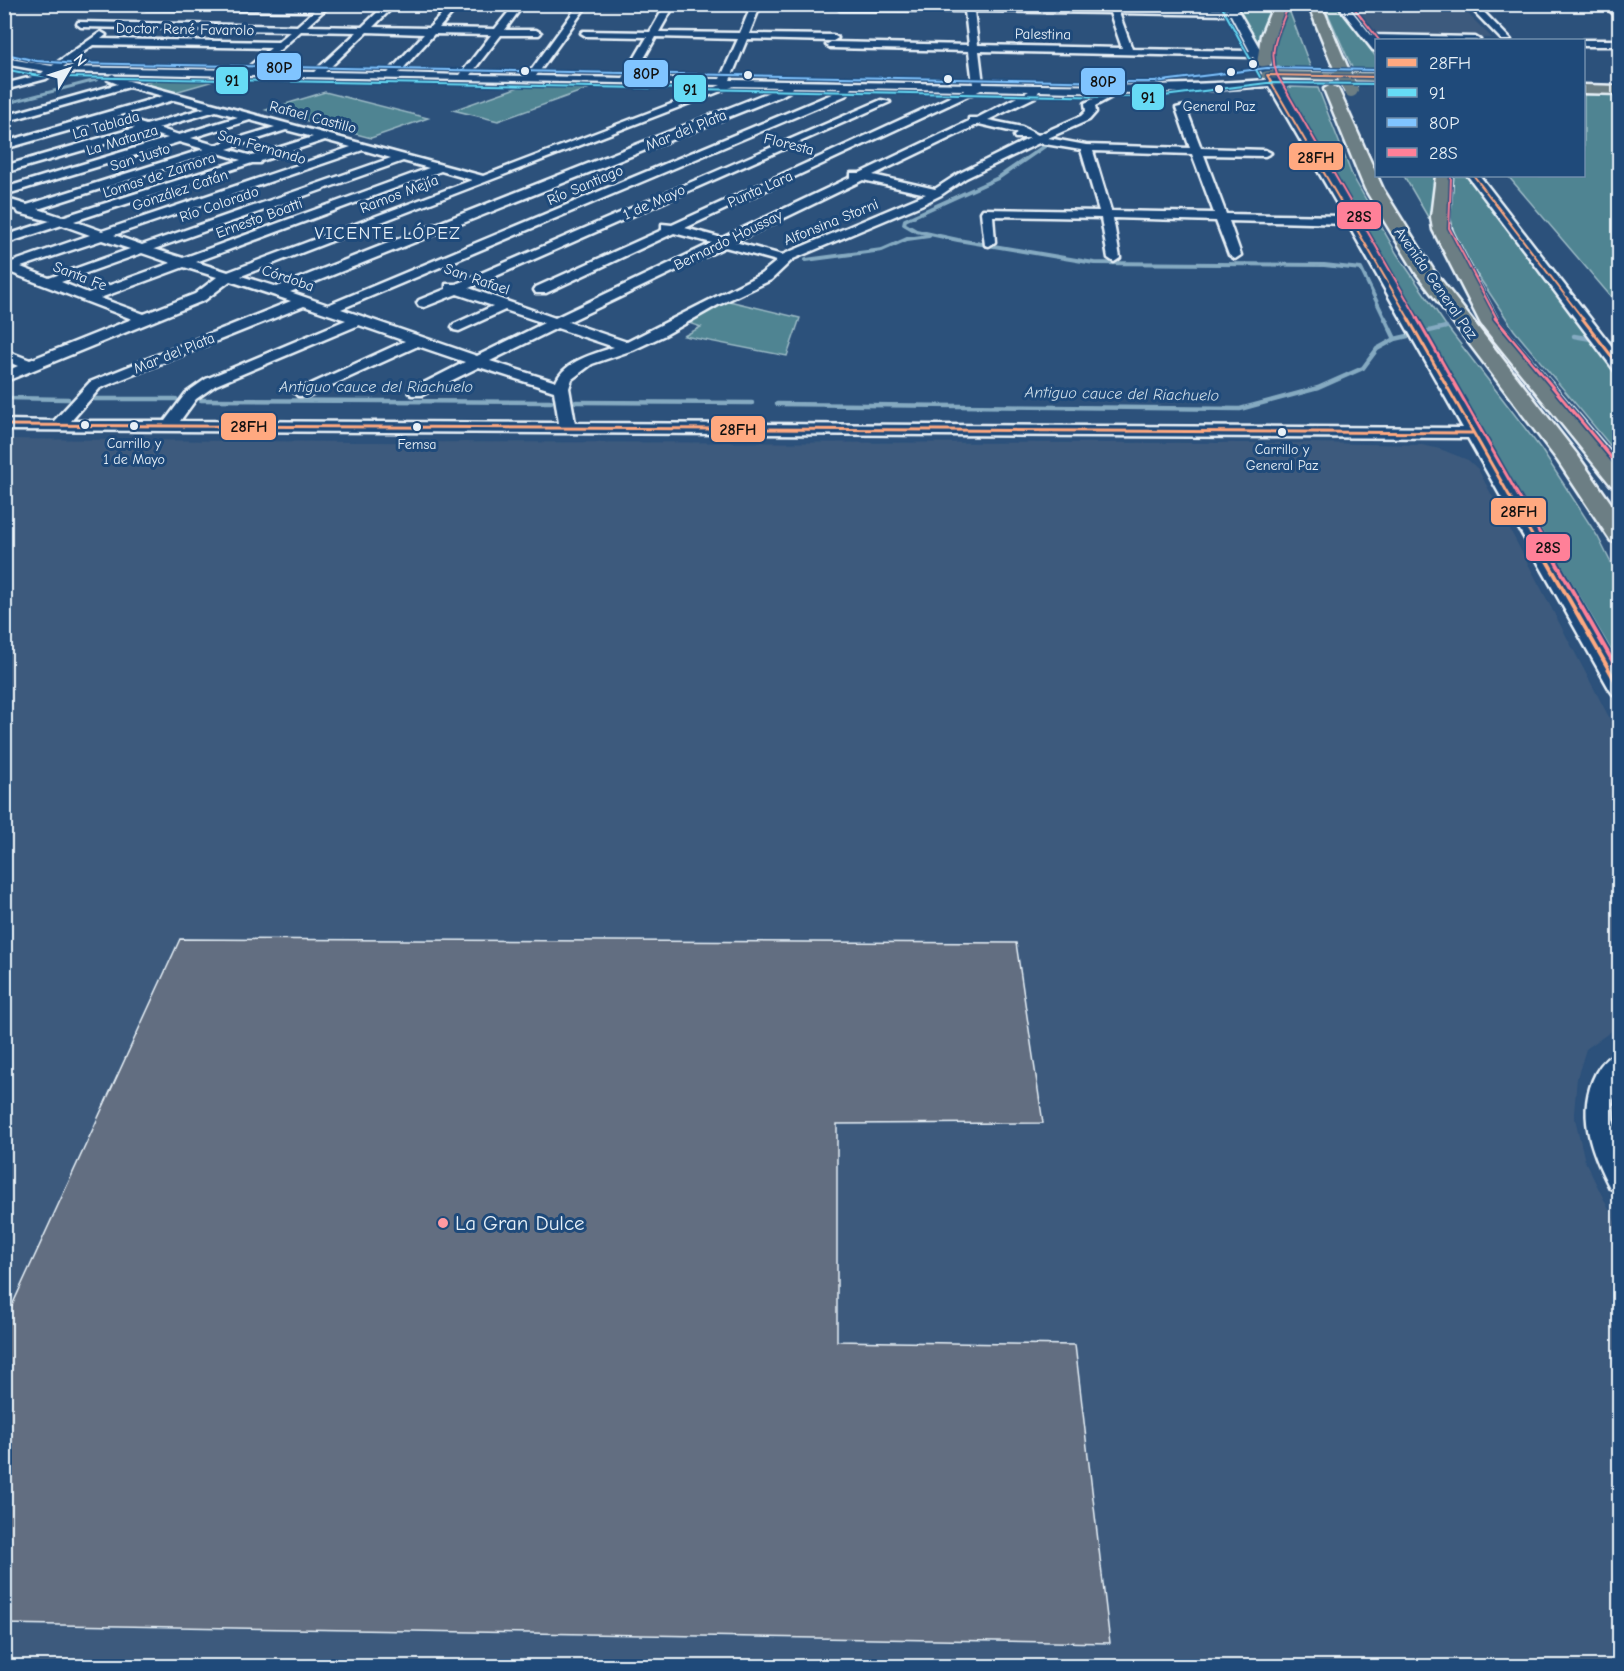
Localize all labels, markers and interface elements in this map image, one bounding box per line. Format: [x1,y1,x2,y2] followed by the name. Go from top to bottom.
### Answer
[116,19,254,39] street label: Doctor René Favarolo
[1015,25,1071,43] street label: Palestina
[39,39,99,99] north arrow
[1375,39,1585,177] legend
[70,50,90,70] text: N
[256,52,302,81] line badge: 80P
[1429,53,1471,74] text: 28FH
[1247,58,1259,70] unlabelled marker
[266,59,292,77] text: 80P
[623,59,669,88] line badge: 80P
[519,65,531,77] unlabelled marker
[633,65,659,83] text: 80P
[215,66,249,95] line badge: 91
[1225,66,1237,78] unlabelled marker
[1080,67,1126,96] line badge: 80P
[742,69,754,81] unlabelled marker
[225,72,239,90] text: 91
[942,73,954,85] unlabelled marker
[1090,73,1116,91] text: 80P
[673,74,707,103] line badge: 91
[683,81,697,99] text: 91
[1131,83,1165,111] line badge: 91
[1213,83,1225,95] marker: General Paz
[1429,83,1446,104] text: 91
[1141,89,1155,107] text: 91
[268,97,359,137] street label: Rafael Castillo
[1183,98,1255,115] place label: General Paz
[643,106,729,154] street label: Mar del Plata
[70,107,142,143] street label: La Tablada
[1429,113,1459,134] text: 80P
[84,121,160,159] street label: La Matanza
[216,126,308,168] street label: San Fernando
[762,129,816,159] street label: Floresta
[108,139,172,175] street label: San Justo
[1288,142,1344,171] line badge: 28FH
[1429,143,1458,164] text: 28S
[100,148,218,202] street label: Lomas de Zamora
[1298,149,1334,167] text: 28FH
[544,161,626,209] street label: Río Santiago
[130,165,230,215] street label: González Catán
[725,167,795,211] street label: Punta Lara
[357,171,441,217] street label: Ramos Mejía
[620,180,688,224] street label: 1 de Mayo
[177,182,261,226] street label: Río Colorado
[213,194,305,242] street label: Ernesto Boatti
[781,195,881,249] street label: Alfonsina Storni
[1336,201,1382,230] line badge: 28S
[671,206,785,274] street label: Bernardo Houssay
[1347,208,1372,226] text: 28S
[314,222,462,244] district label: VICENTE LÓPEZ
[1391,224,1482,343] street label: Avenida General Paz
[51,258,110,295] street label: Santa Fe
[442,259,512,299] street label: San Rafael
[259,261,317,295] street label: Córdoba
[131,329,217,377] street label: Mar del Plata
[278,378,473,396] water label: Antiguo cauce del Riachuelo
[1024,383,1219,405] water label: Antiguo cauce del Riachuelo
[220,412,277,441] line badge: 28FH
[710,415,766,443] line badge: 28FH
[231,418,267,436] text: 28FH
[79,419,91,431] unlabelled marker
[128,420,140,432] marker: Carrillo y 1 de Mayo
[411,421,423,433] marker: Femsa
[720,421,756,439] text: 28FH
[1276,426,1288,438] marker: Carrillo y General Paz
[103,435,165,468] place label: Carrillo y 1 de Mayo
[398,436,436,453] place label: Femsa
[1246,441,1318,474] place label: Carrillo y General Paz
[1490,497,1547,526] line badge: 28FH
[1501,503,1537,521] text: 28FH
[1525,533,1571,562] line badge: 28S
[1536,539,1561,557] text: 28S
[455,1211,585,1235] place label: La Gran Dulce
[436,1216,450,1230] marker: La Gran Dulce

